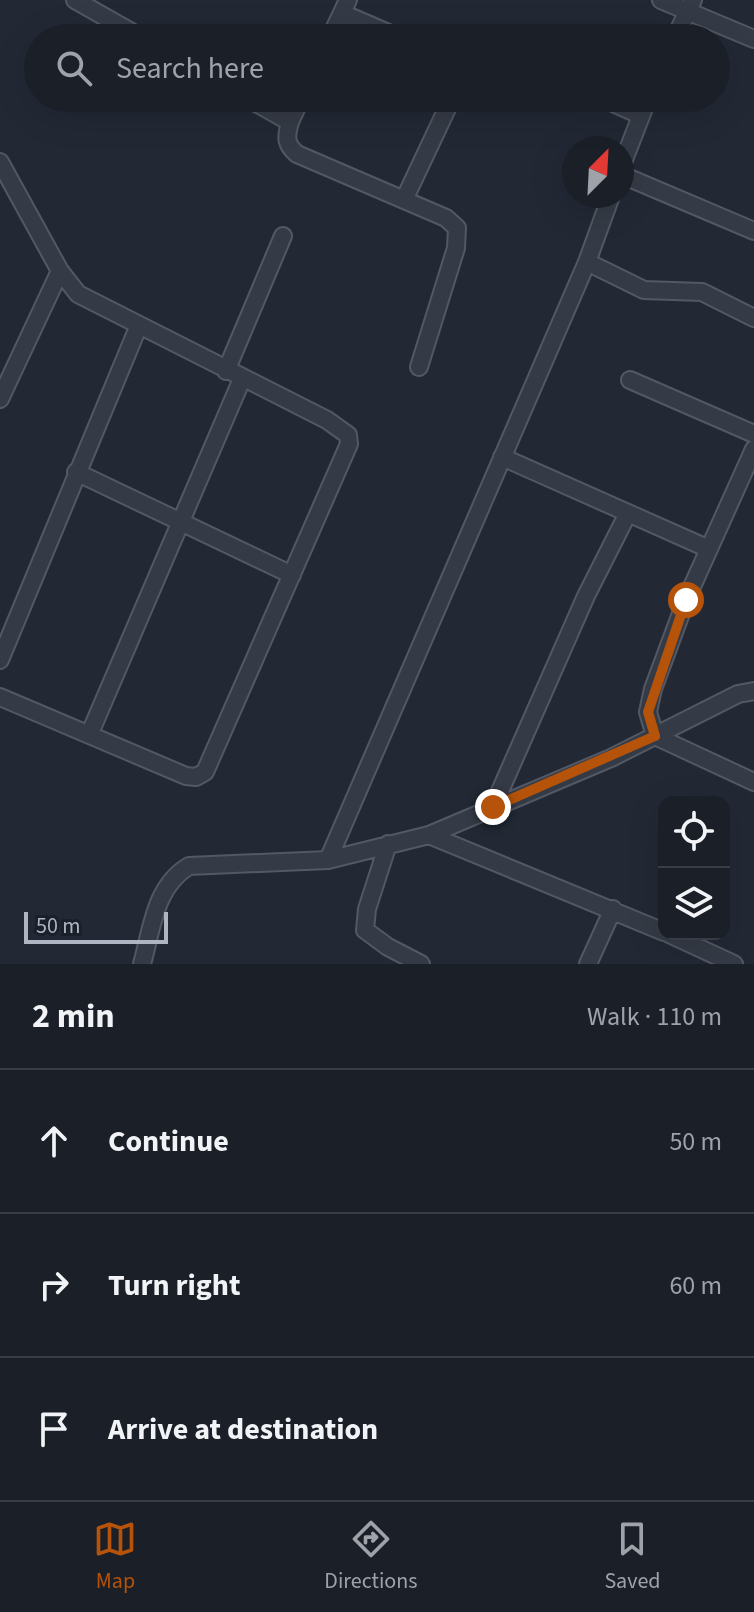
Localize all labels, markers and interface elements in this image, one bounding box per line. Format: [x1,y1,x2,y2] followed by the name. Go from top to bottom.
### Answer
[24,24,730,112] search box
[52,46,96,90] icon: search
[116,47,264,90] text: Search here
[562,136,634,208] north arrow
[668,582,704,618] route start
[475,789,511,825] route end
[658,796,730,940] map controls
[658,796,730,868] button: locate
[658,868,730,940] button: layers
[24,908,168,944] scale bar
[36,910,81,942] text: 50 m
[32,992,115,1041] text: 2 min
[587,998,722,1035] text: Walk · 110 m
[32,1119,76,1163] icon: ahead
[108,1120,229,1163] text: Continue
[669,1123,722,1160] text: 50 m
[32,1263,76,1307] icon: right
[108,1264,240,1307] text: Turn right
[669,1267,722,1304] text: 60 m
[32,1407,76,1451] icon: arrive
[108,1408,378,1451] text: Arrive at destination
[93,1517,137,1597] tab: Map
[324,1517,417,1597] tab: Directions
[604,1517,661,1597] tab: Saved

